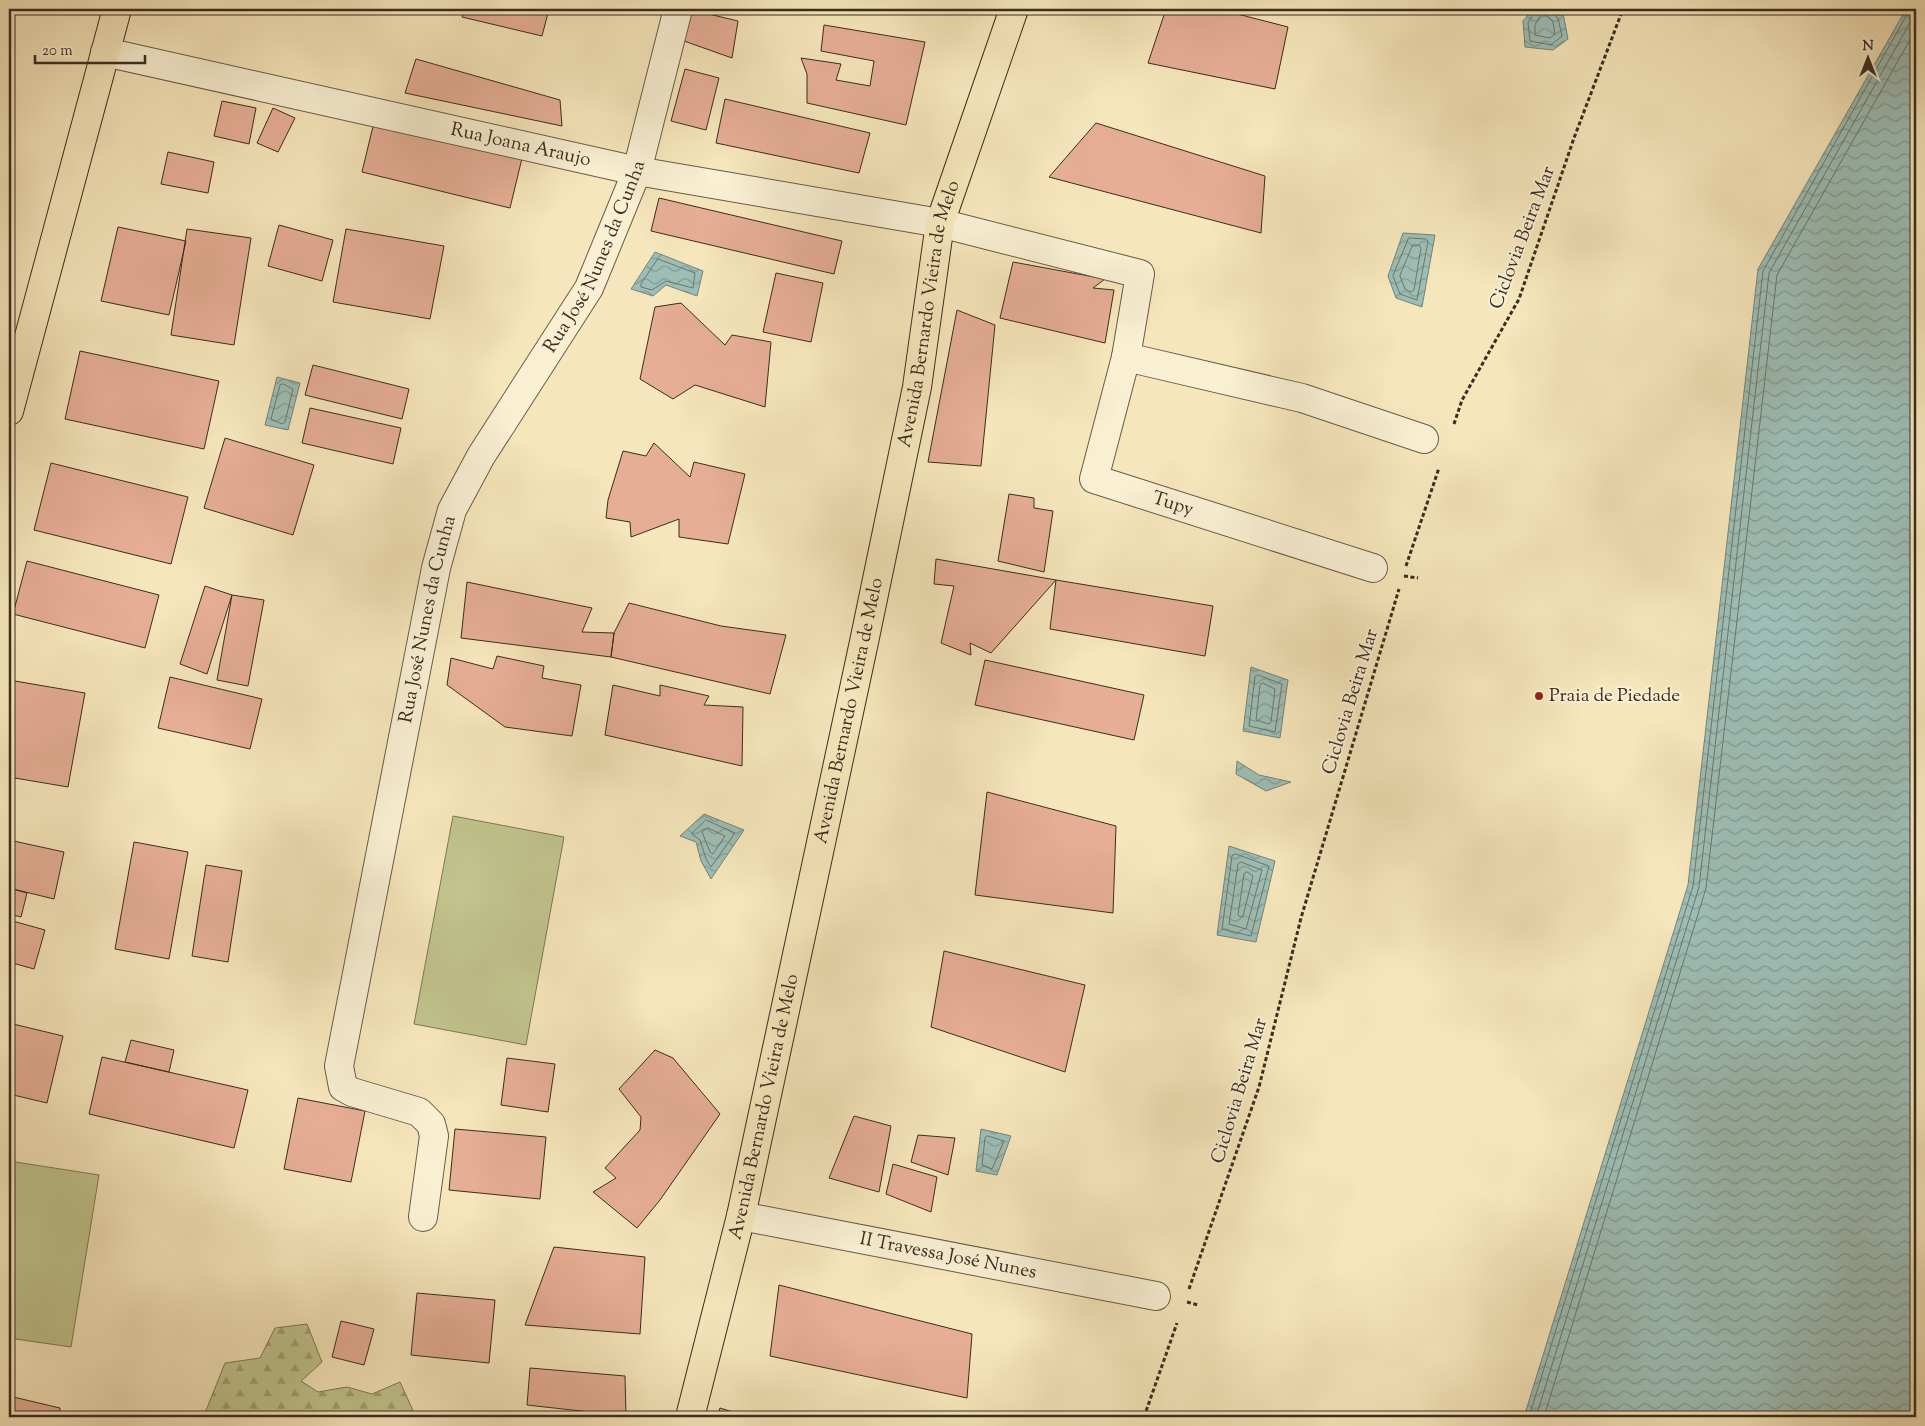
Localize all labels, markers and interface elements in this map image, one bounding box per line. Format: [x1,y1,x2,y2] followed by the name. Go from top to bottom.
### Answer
[35,32,145,64] scale bar
[1842,32,1892,82] north arrow
[1862,37,1874,57] text: N
[42,41,73,62] text: 20 m
[448,116,593,174] street label: Rua Joana Araujo
[537,158,653,358] street label: Rua José Nunes da Cunha
[1483,163,1563,313] street label: Ciclovia Beira Mar
[891,177,967,450] street label: Avenida Bernardo Vieira de Melo
[1149,485,1197,524] street label: Tupy
[393,512,463,725] street label: Rua José Nunes da Cunha
[808,575,890,846] street label: Avenida Bernardo Vieira de Melo
[1316,626,1386,778] street label: Ciclovia Beira Mar
[1549,683,1680,710] place label: Praia de Piedade
[1533,690,1545,702] marker: Praia de Piedade
[722,971,806,1243] street label: Avenida Bernardo Vieira de Melo
[1205,1015,1275,1167] street label: Ciclovia Beira Mar
[857,1226,1039,1286] street label: II Travessa José Nunes

